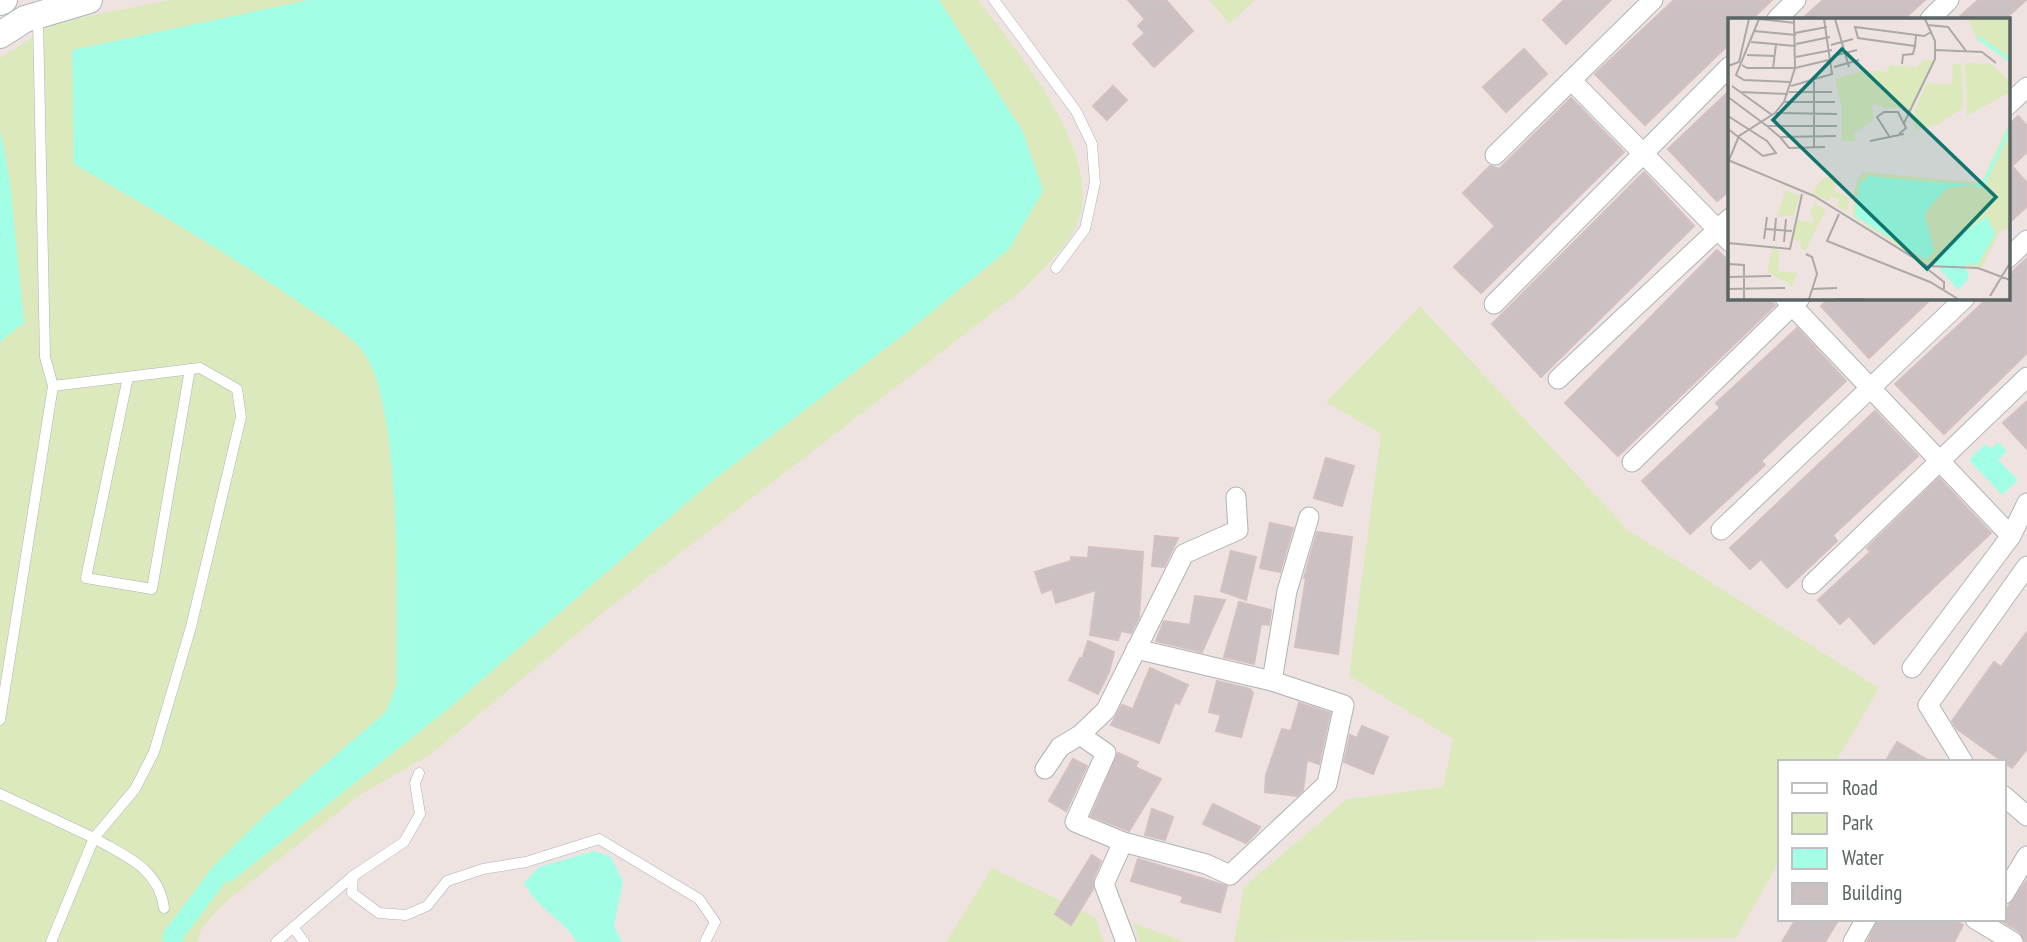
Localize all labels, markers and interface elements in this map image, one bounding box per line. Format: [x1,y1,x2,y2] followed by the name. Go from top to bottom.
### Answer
[1728,18,2010,299] inset map
[1778,760,2006,921] legend
[1842,774,1878,801] text: Road
[1842,809,1873,836] text: Park
[1842,844,1884,871] text: Water
[1842,879,1902,906] text: Building

